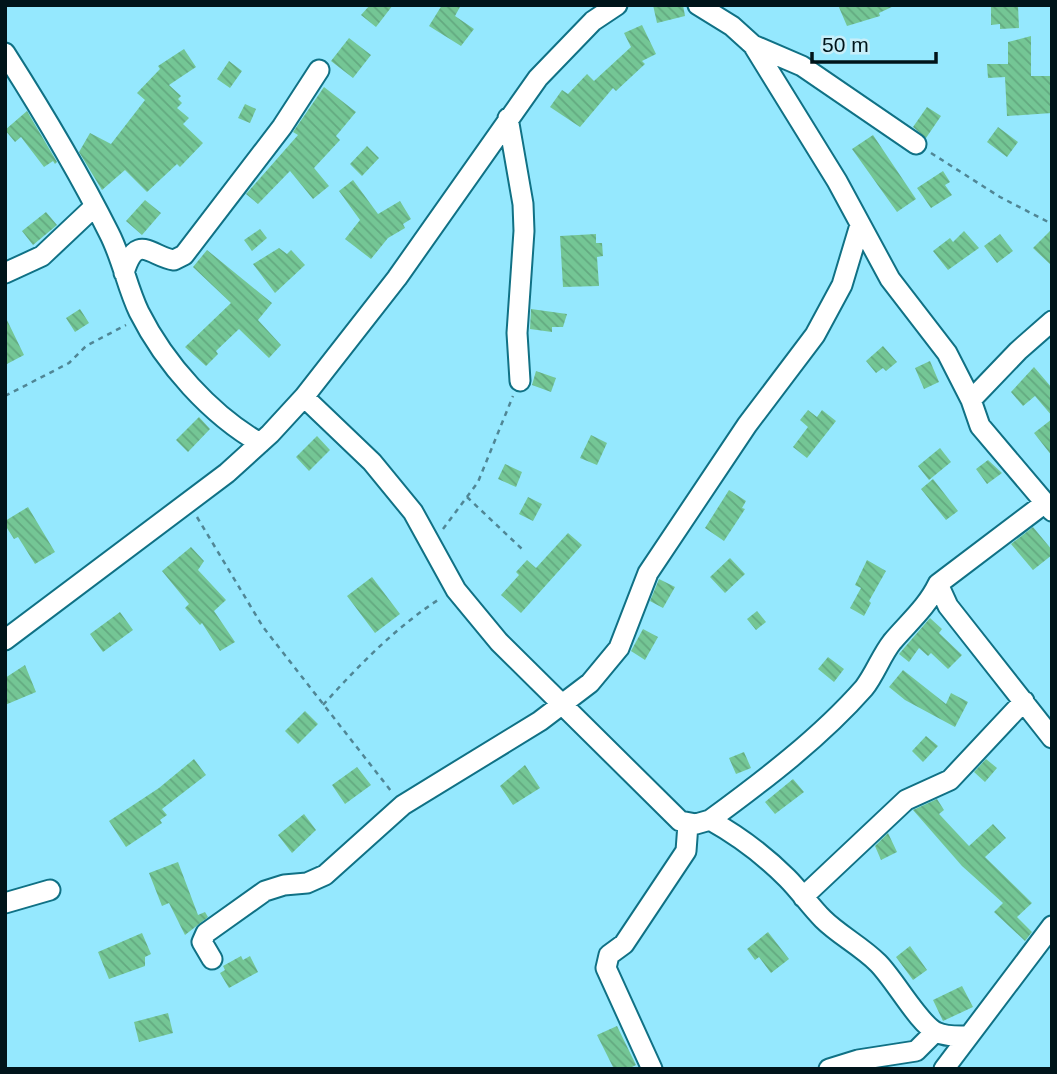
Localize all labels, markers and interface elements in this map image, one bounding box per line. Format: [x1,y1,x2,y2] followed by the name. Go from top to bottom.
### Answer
[812,21,936,65] scale bar
[822,33,869,56] text: 50 m

